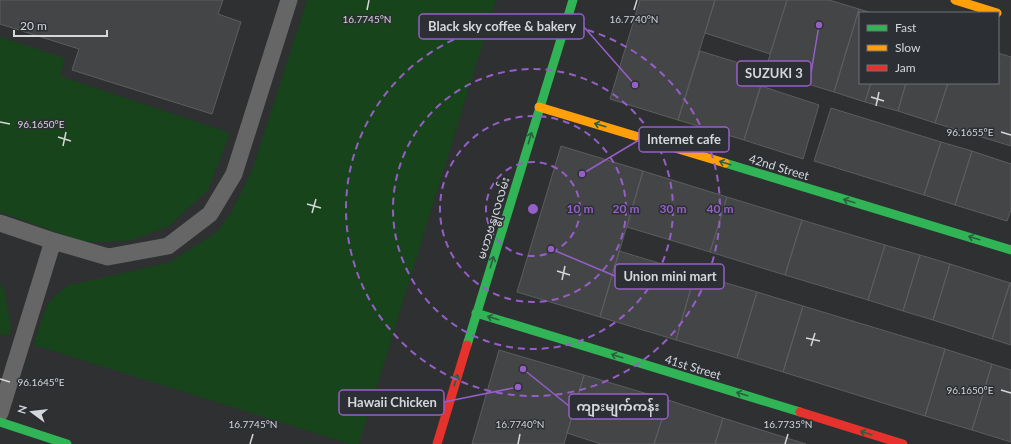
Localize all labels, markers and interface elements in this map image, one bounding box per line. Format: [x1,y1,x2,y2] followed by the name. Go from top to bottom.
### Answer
[14,12,107,38] scale bar
[859,12,999,84] legend
[343,13,391,25] text: 16.7745°N
[610,13,658,25] text: 16.7740°N
[419,14,584,39] callout: Black sky coffee & bakery
[20,18,47,33] text: 20 m
[428,18,576,34] text: Black sky coffee & bakery
[895,20,917,35] text: Fast
[895,40,921,55] text: Slow
[895,60,916,75] text: Jam
[737,61,811,86] callout: SUZUKI 3
[745,65,803,81] text: SUZUKI 3
[17,118,65,130] text: 96.1650°E
[595,121,607,129] one-way arrow
[946,126,994,138] text: 96.1655°E
[639,127,729,152] callout: Internet cafe
[647,131,721,147] text: Internet cafe
[527,132,534,145] one-way arrow
[747,151,812,183] street label: 42nd Street
[719,159,732,166] one-way arrow
[472,175,516,262] street label: မဟာဗန္ဓုလလမ်း
[843,197,856,204] one-way arrow
[567,201,593,216] text: 10 m
[613,201,639,216] text: 20 m
[660,201,686,216] text: 30 m
[707,201,733,216] text: 40 m
[526,202,540,216] centre of rings
[967,234,980,241] one-way arrow
[489,256,496,269] one-way arrow
[615,264,724,289] callout: Union mini mart
[623,268,717,284] text: Union mini mart
[487,314,500,321] one-way arrow
[663,351,724,383] street label: 41st Street
[611,352,624,359] one-way arrow
[453,374,460,387] one-way arrow
[17,376,65,388] text: 96.1645°E
[946,384,994,396] text: 96.1650°E
[339,390,444,415] callout: Hawaii Chicken
[735,390,748,397] one-way arrow
[12,392,52,432] north arrow
[347,394,437,410] text: Hawaii Chicken
[569,394,668,419] callout: ကျားမျက်ကန်း
[577,397,660,418] text: ကျားမျက်ကန်း
[14,404,29,415] text: N
[229,418,277,430] text: 16.7745°N
[496,418,544,430] text: 16.7740°N
[764,418,812,430] text: 16.7735°N
[860,428,872,436] one-way arrow

